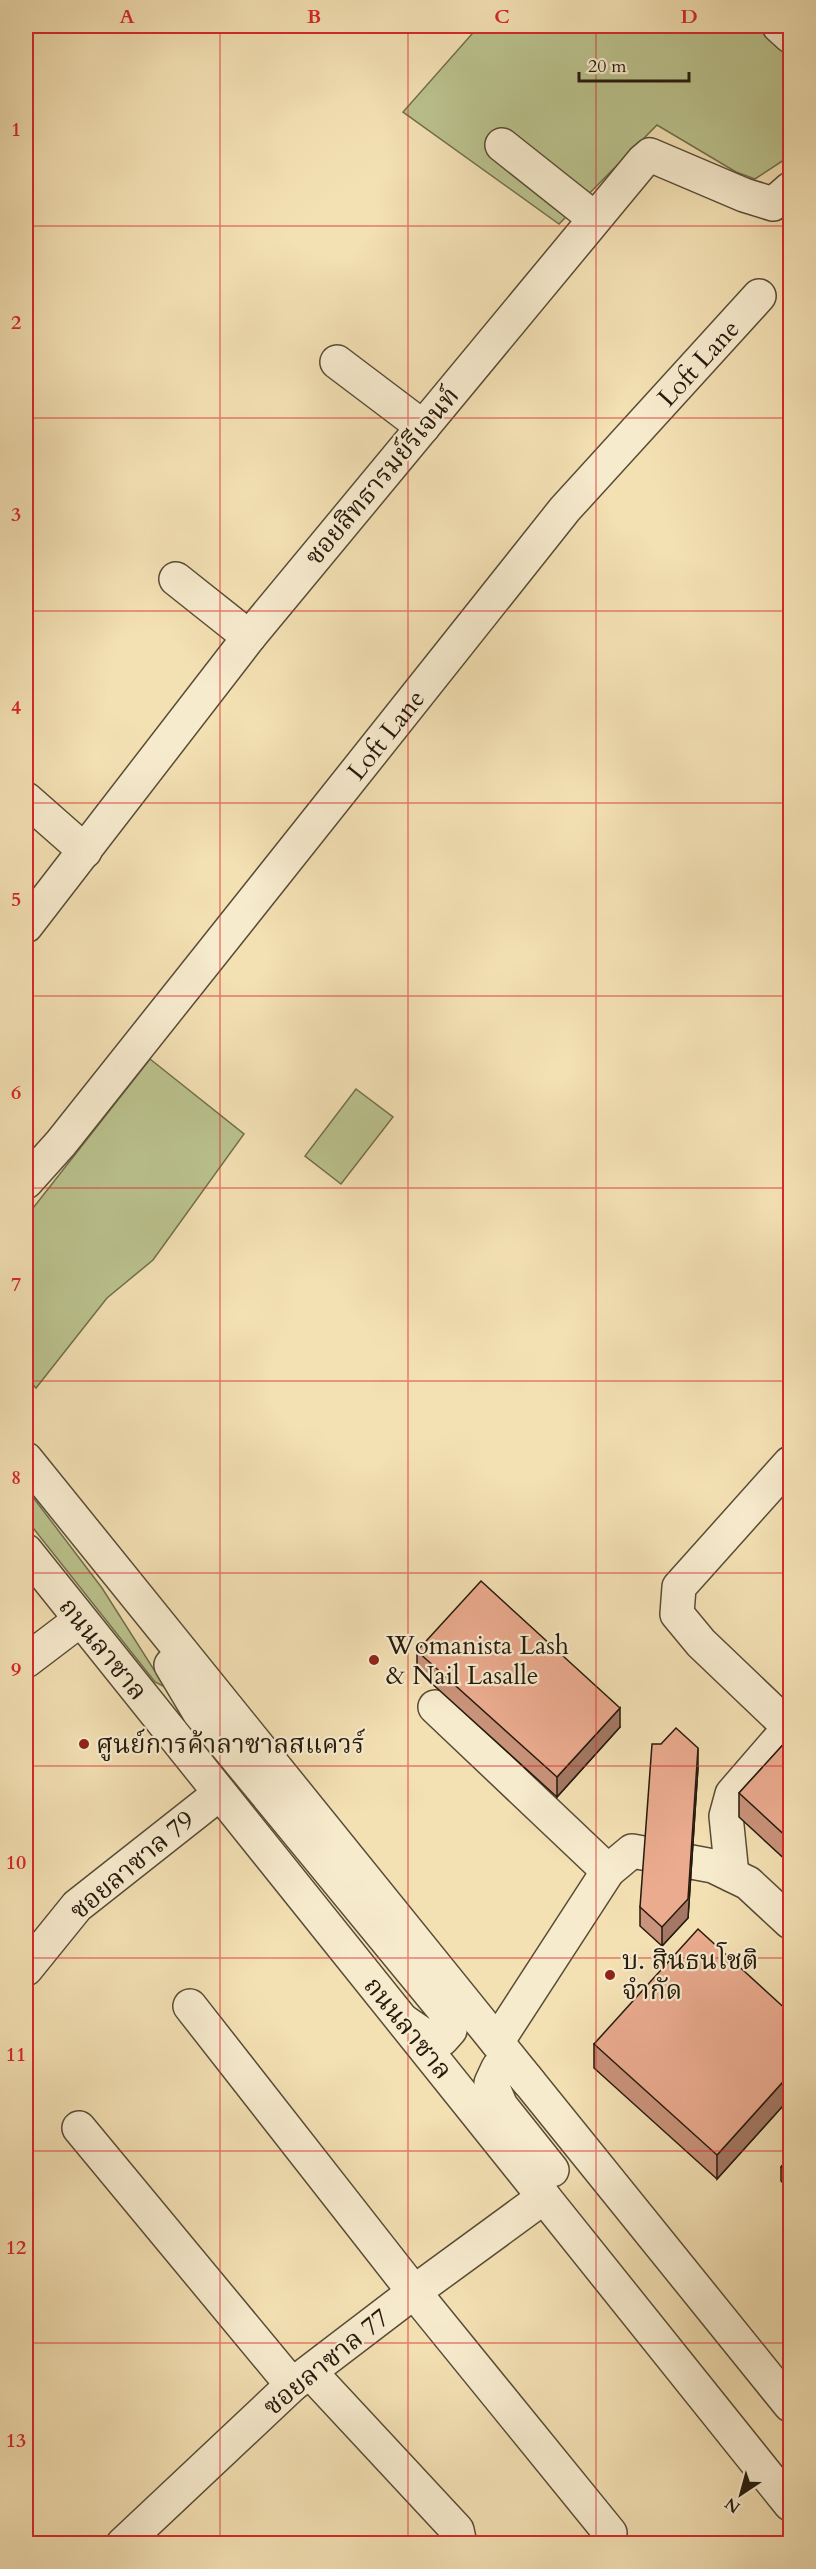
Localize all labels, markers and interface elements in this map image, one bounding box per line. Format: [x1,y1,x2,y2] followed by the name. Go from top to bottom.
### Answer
[119,3,135,30] text: A
[307,3,321,30] text: B
[494,3,510,30] text: C
[680,3,698,30] text: D
[579,45,688,83] scale bar
[588,54,627,79] text: 20 m
[11,116,21,143] text: 1
[11,309,21,336] text: 2
[649,312,747,414] street label: Loft Lane
[297,379,467,573] street label: ซอยสิทธารมย์รีเจนท์
[11,501,21,528] text: 3
[339,682,432,787] street label: Loft Lane
[11,694,21,721] text: 4
[11,886,21,913] text: 5
[11,1079,21,1106] text: 6
[11,1271,21,1298] text: 7
[11,1464,21,1491] text: 8
[51,1590,155,1708] street label: ถนนลาซาล
[385,1628,569,1693] place label: Womanista Lash & Nail Lasalle
[367,1653,381,1667] marker: Womanista Lash & Nail Lasalle
[11,1656,21,1683] text: 9
[96,1727,365,1762] place label: ศูนย์การค้าลาซาลสแควร์
[77,1737,91,1751] marker: ศูนย์การค้าลาซาลสแควร์
[62,1803,202,1927] street label: ซอยลาซาล 79
[6,1849,26,1876] text: 10
[622,1942,759,2008] place label: บ. สินธนโชติ จำกัด
[603,1968,617,1982] marker: บ. สินธนโชติ จำกัด
[356,1969,460,2087] street label: ถนนลาซาล
[6,2041,26,2068] text: 11
[6,2234,26,2261] text: 12
[256,2300,396,2424] street label: ซอยลาซาล 77
[6,2427,26,2454] text: 13
[711,2464,771,2524] north arrow
[721,2492,745,2518] text: N

